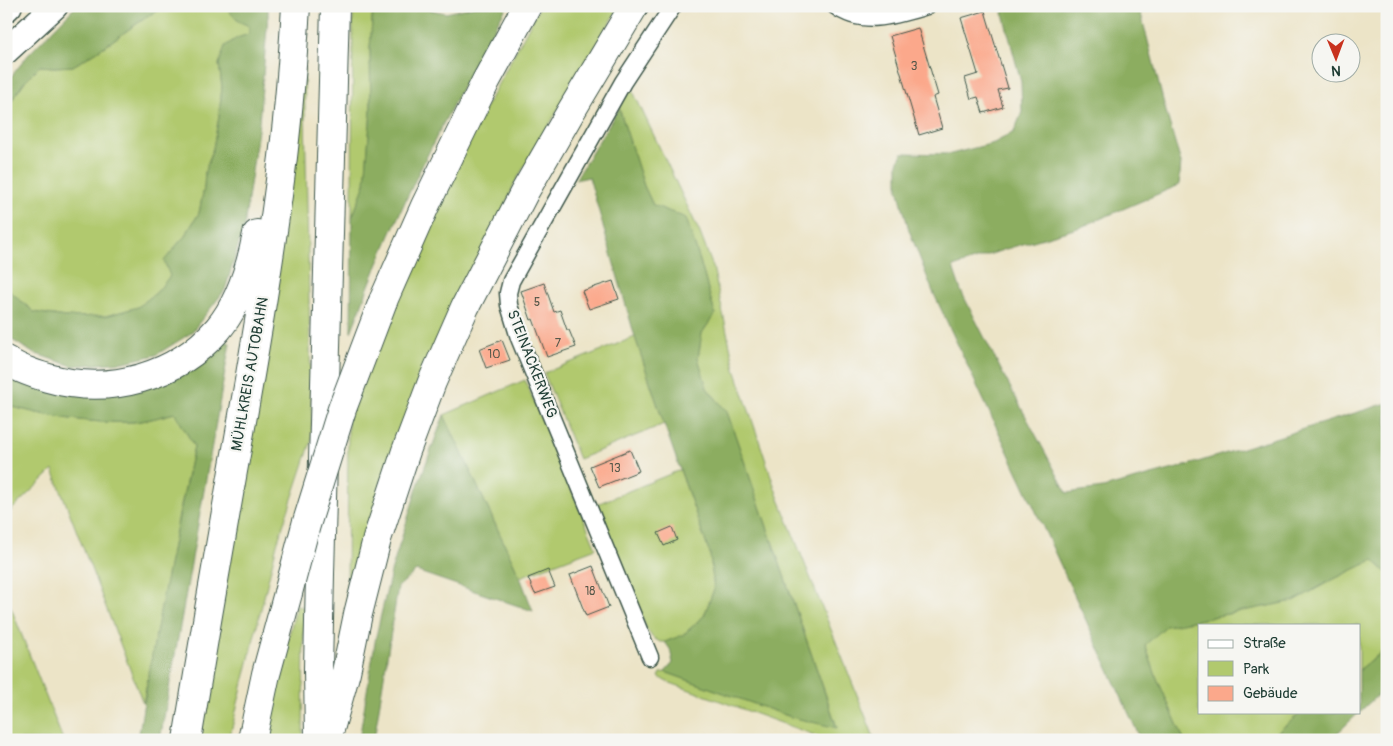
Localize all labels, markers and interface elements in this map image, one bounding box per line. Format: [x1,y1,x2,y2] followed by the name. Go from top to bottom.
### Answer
[1310,32,1360,82] north arrow
[911,59,918,74] house number: 3
[1331,62,1341,79] text: N
[227,295,273,453] street label: MÜHLKREIS AUTOBAHN
[534,295,540,310] house number: 5
[503,307,561,421] street label: STEINACKERWEG
[555,336,562,351] house number: 7
[488,347,500,362] house number: 10
[609,461,621,476] house number: 13
[585,584,595,599] house number: 18
[1198,624,1360,714] legend
[1243,634,1286,653] text: Straße
[1243,660,1270,679] text: Park
[1243,684,1298,703] text: Gebäude

